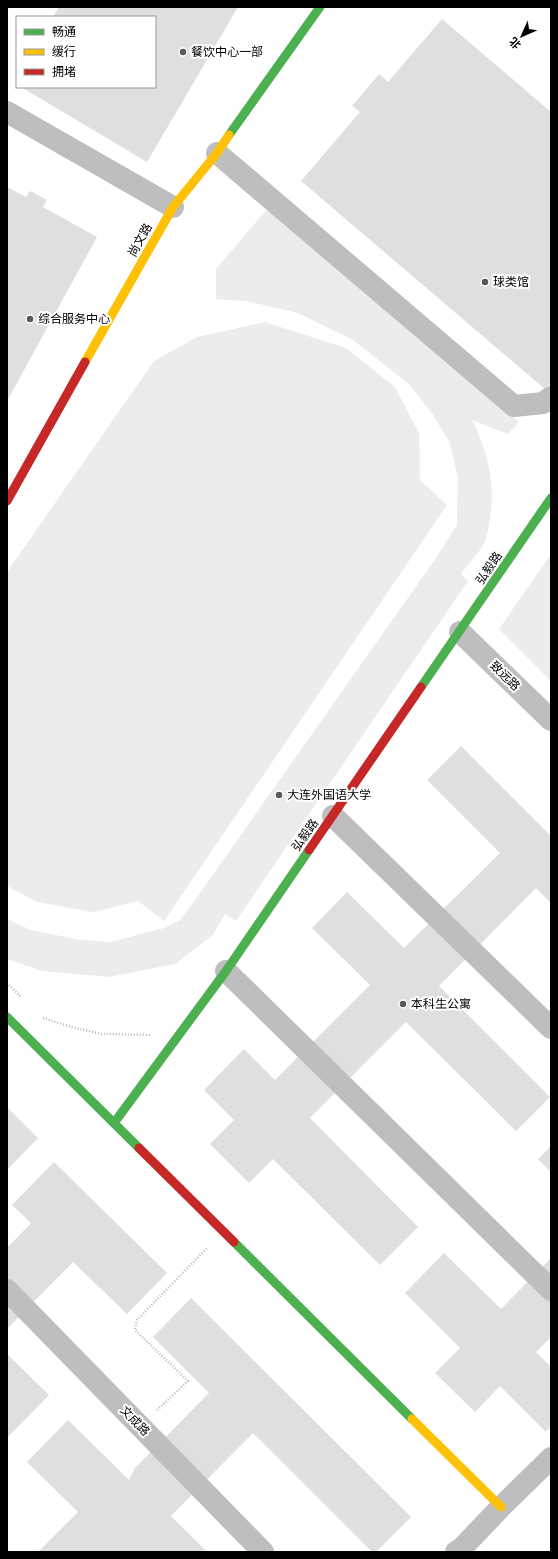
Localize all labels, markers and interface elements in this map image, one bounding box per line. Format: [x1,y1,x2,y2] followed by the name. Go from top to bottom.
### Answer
[16,16,156,88] legend
[502,16,542,56] north arrow
[52,25,76,39] text: 畅通
[507,34,524,51] text: 北
[52,45,76,59] text: 缓行
[191,45,263,59] place label: 餐饮中心一部
[178,47,188,57] marker: 餐饮中心一部
[52,65,76,79] text: 拥堵
[125,221,155,259] street label: 尚文路
[493,275,529,289] place label: 球类馆
[480,277,490,287] marker: 球类馆
[38,312,110,326] place label: 综合服务中心
[25,314,35,324] marker: 综合服务中心
[473,549,505,587] street label: 弘毅路
[487,658,523,694] street label: 致远路
[287,788,371,802] place label: 大连外国语大学
[274,790,284,800] marker: 大连外国语大学
[289,816,321,854] street label: 弘毅路
[411,997,471,1011] place label: 本科生公寓
[398,999,408,1009] marker: 本科生公寓
[117,1403,153,1439] street label: 文成路

